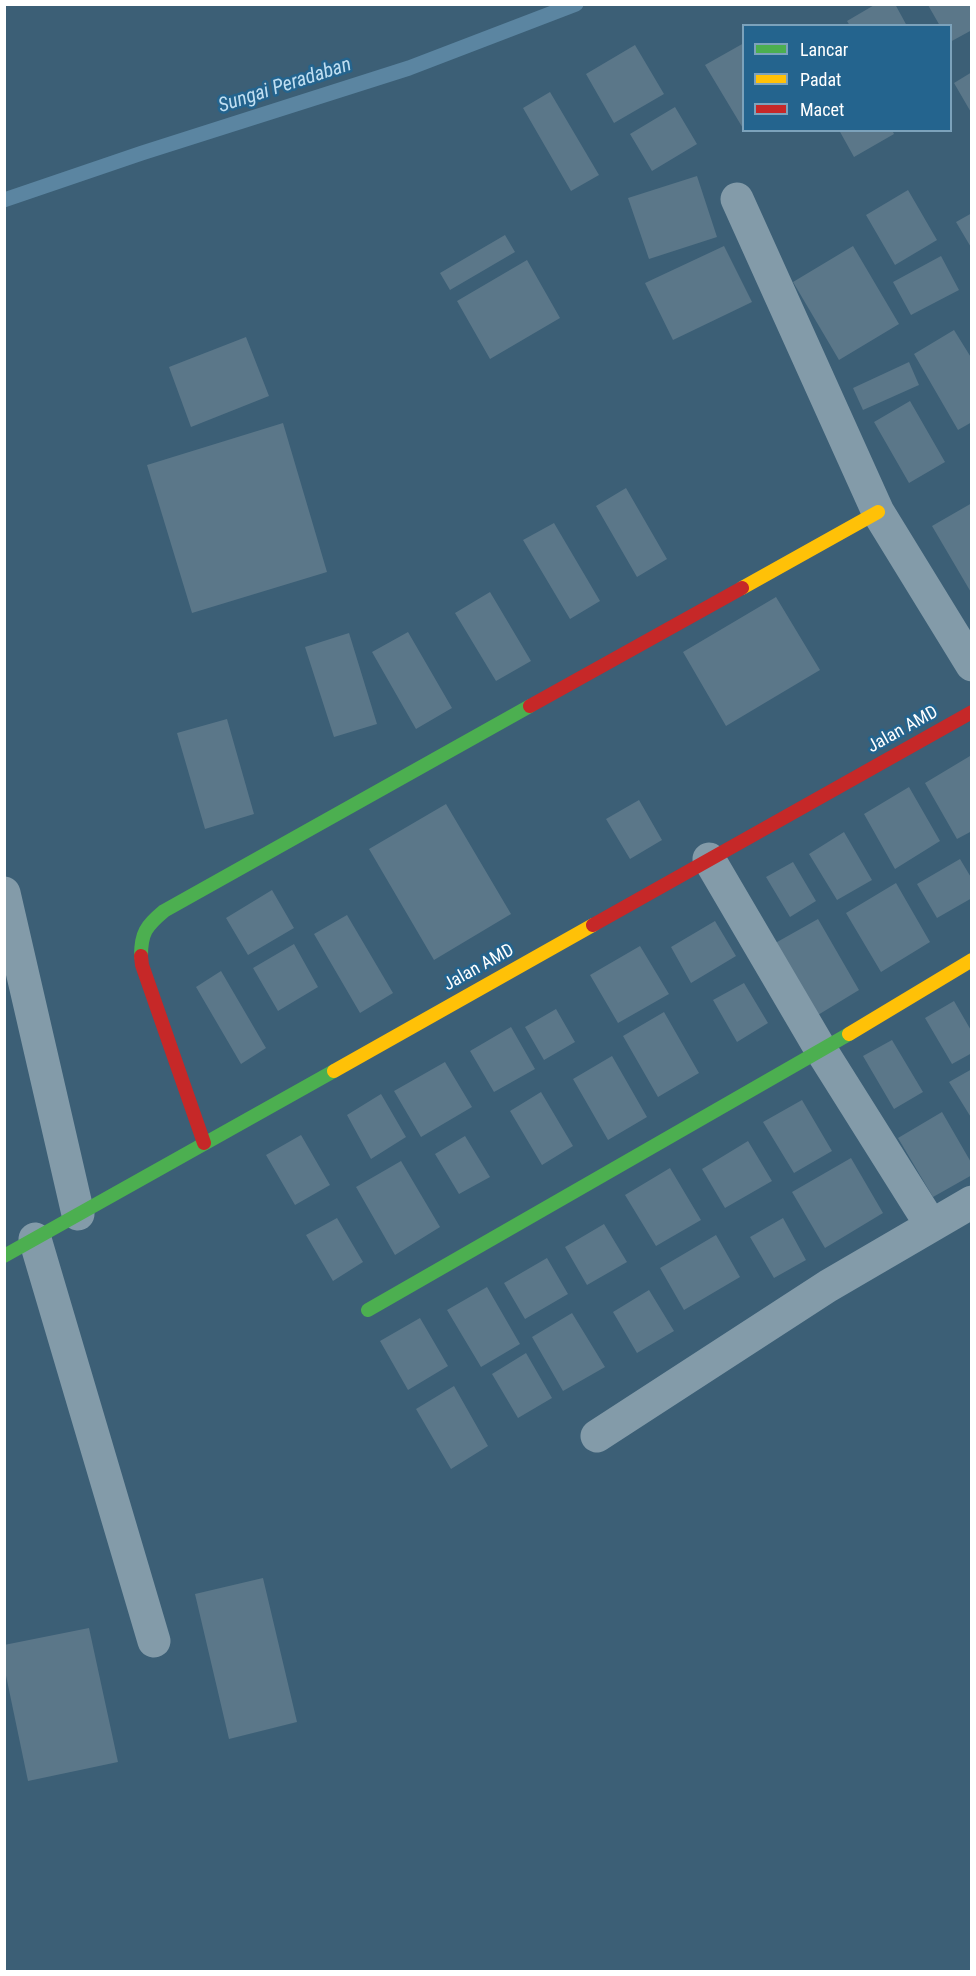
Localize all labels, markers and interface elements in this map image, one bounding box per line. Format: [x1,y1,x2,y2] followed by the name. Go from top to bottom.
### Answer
[742,24,952,132] legend
[800,39,848,60] text: Lancar
[215,53,355,119] water label: Sungai Peradaban
[800,69,841,90] text: Padat
[800,99,844,120] text: Macet
[864,702,942,758] street label: Jalan AMD
[440,940,518,996] street label: Jalan AMD

